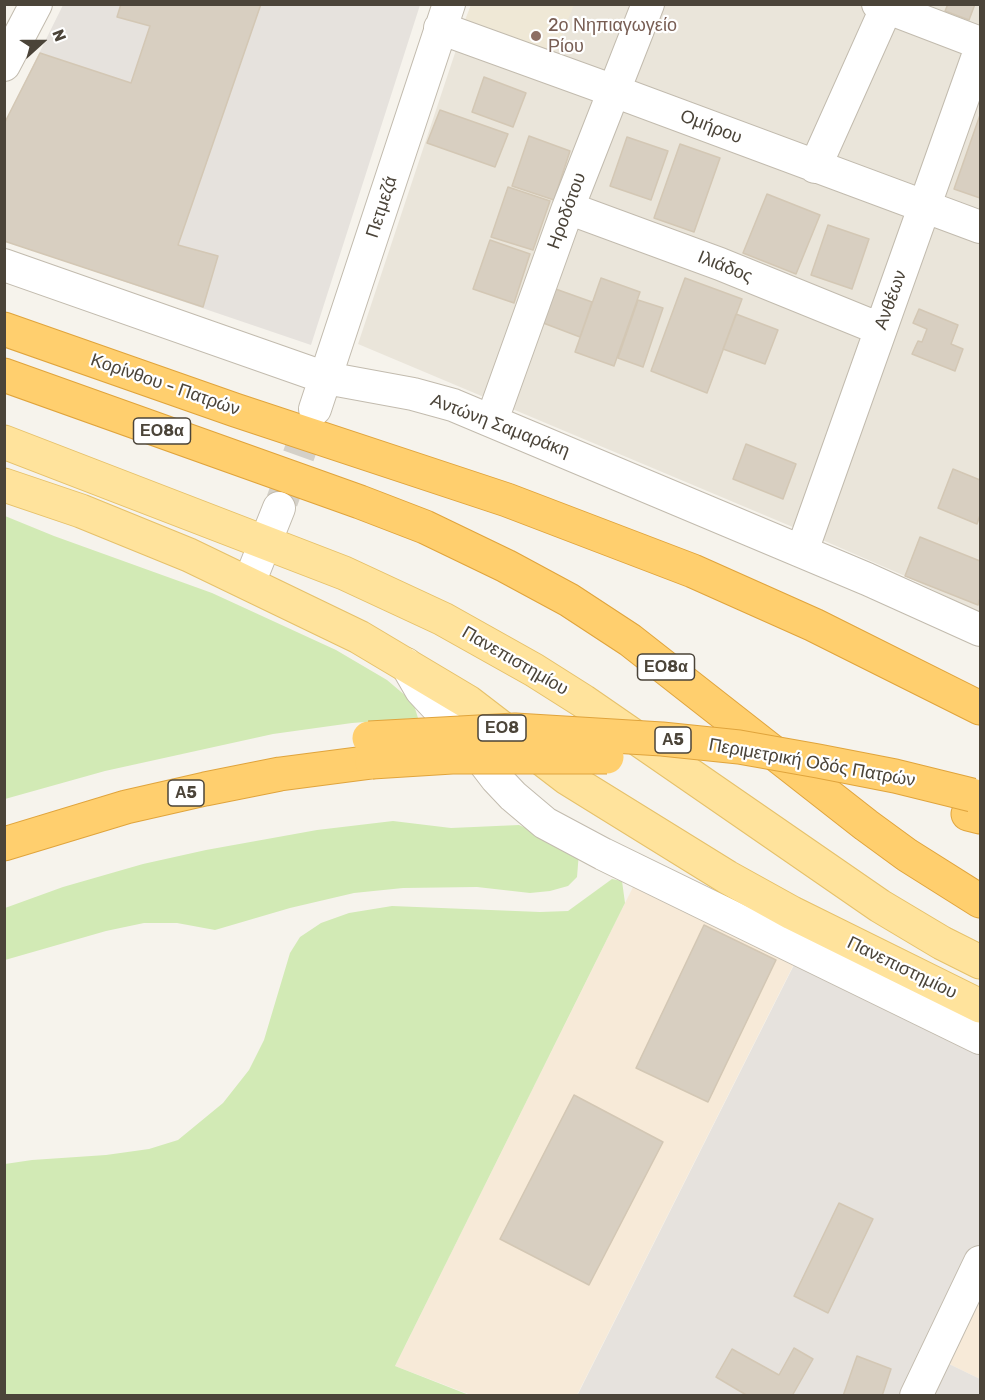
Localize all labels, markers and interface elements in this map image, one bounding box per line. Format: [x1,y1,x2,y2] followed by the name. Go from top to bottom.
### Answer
[12,12,72,72] north arrow
[548,15,677,57] place label: 2ο Νηπιαγωγείο Ρίου
[48,27,70,44] text: N
[529,29,543,43] marker: 2ο Νηπιαγωγείο Ρίου
[677,105,745,149] street label: Ομήρου
[543,170,591,252] street label: Ηροδότου
[362,173,402,241] street label: Πετμεζά
[694,246,756,288] street label: Ιλιάδος
[870,267,912,333] street label: Ανθέων
[88,349,242,421] street label: Κορίνθου - Πατρών
[428,390,572,462] street label: Αντώνη Σαμαράκη
[134,418,190,444] road number: ΕΟ8α
[458,622,572,700] street label: Πανεπιστημίου
[638,654,694,680] road number: ΕΟ8α
[478,715,526,741] road number: ΕΟ8
[655,727,691,753] road number: Α5
[707,734,917,792] street label: Περιμετρική Οδός Πατρών
[168,780,204,806] road number: Α5
[844,932,960,1004] street label: Πανεπιστημίου

